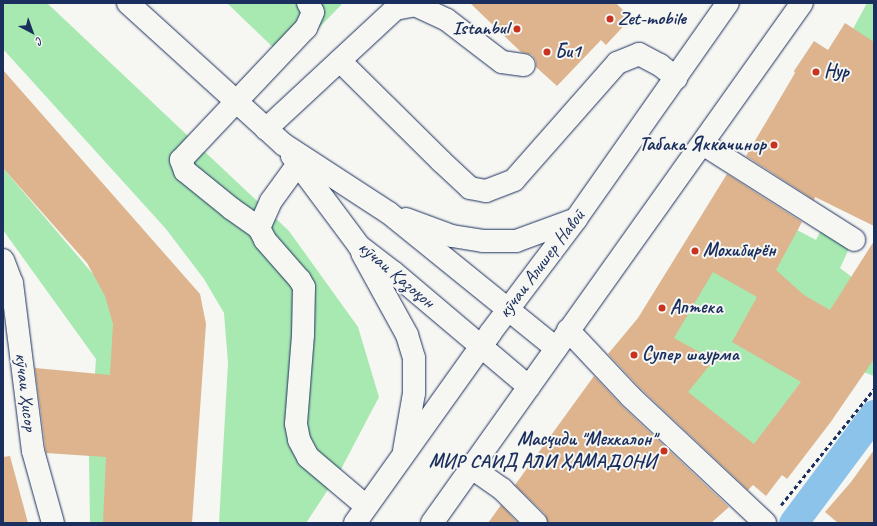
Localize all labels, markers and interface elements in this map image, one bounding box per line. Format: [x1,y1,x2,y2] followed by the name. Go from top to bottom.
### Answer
[618,8,686,30] place label: Zet-mobile
[12,12,52,52] north arrow
[605,14,615,24] marker: Zet-mobile
[452,18,509,40] place label: Istanbul
[512,24,522,34] marker: Istanbul
[33,34,47,48] text: С
[555,41,581,63] place label: Би1
[542,47,552,57] marker: Би1
[824,61,849,83] place label: Нур
[811,67,821,77] marker: Нур
[640,134,766,156] place label: Табака Яккачинор
[769,140,779,150] marker: Табака Яккачинор
[493,204,591,324] street label: кӯчаи Алишер Навоӣ
[353,236,439,314] street label: кӯчаи Қазоқон
[703,240,776,262] place label: Мохибирён
[690,246,700,256] marker: Мохибирён
[670,297,723,319] place label: Аптека
[657,303,667,313] marker: Аптека
[642,344,739,366] place label: Супер шаурма
[629,350,639,360] marker: Супер шаурма
[9,351,41,433] street label: кӯчаи Ҳисор
[429,429,656,473] place label: Масҷиди "Мехкалон" МИР САИД АЛИ ҲАМАДОНИ
[659,446,669,456] marker: Масҷиди "Мехкалон" МИР САИД АЛИ ҲАМАДОНИ

